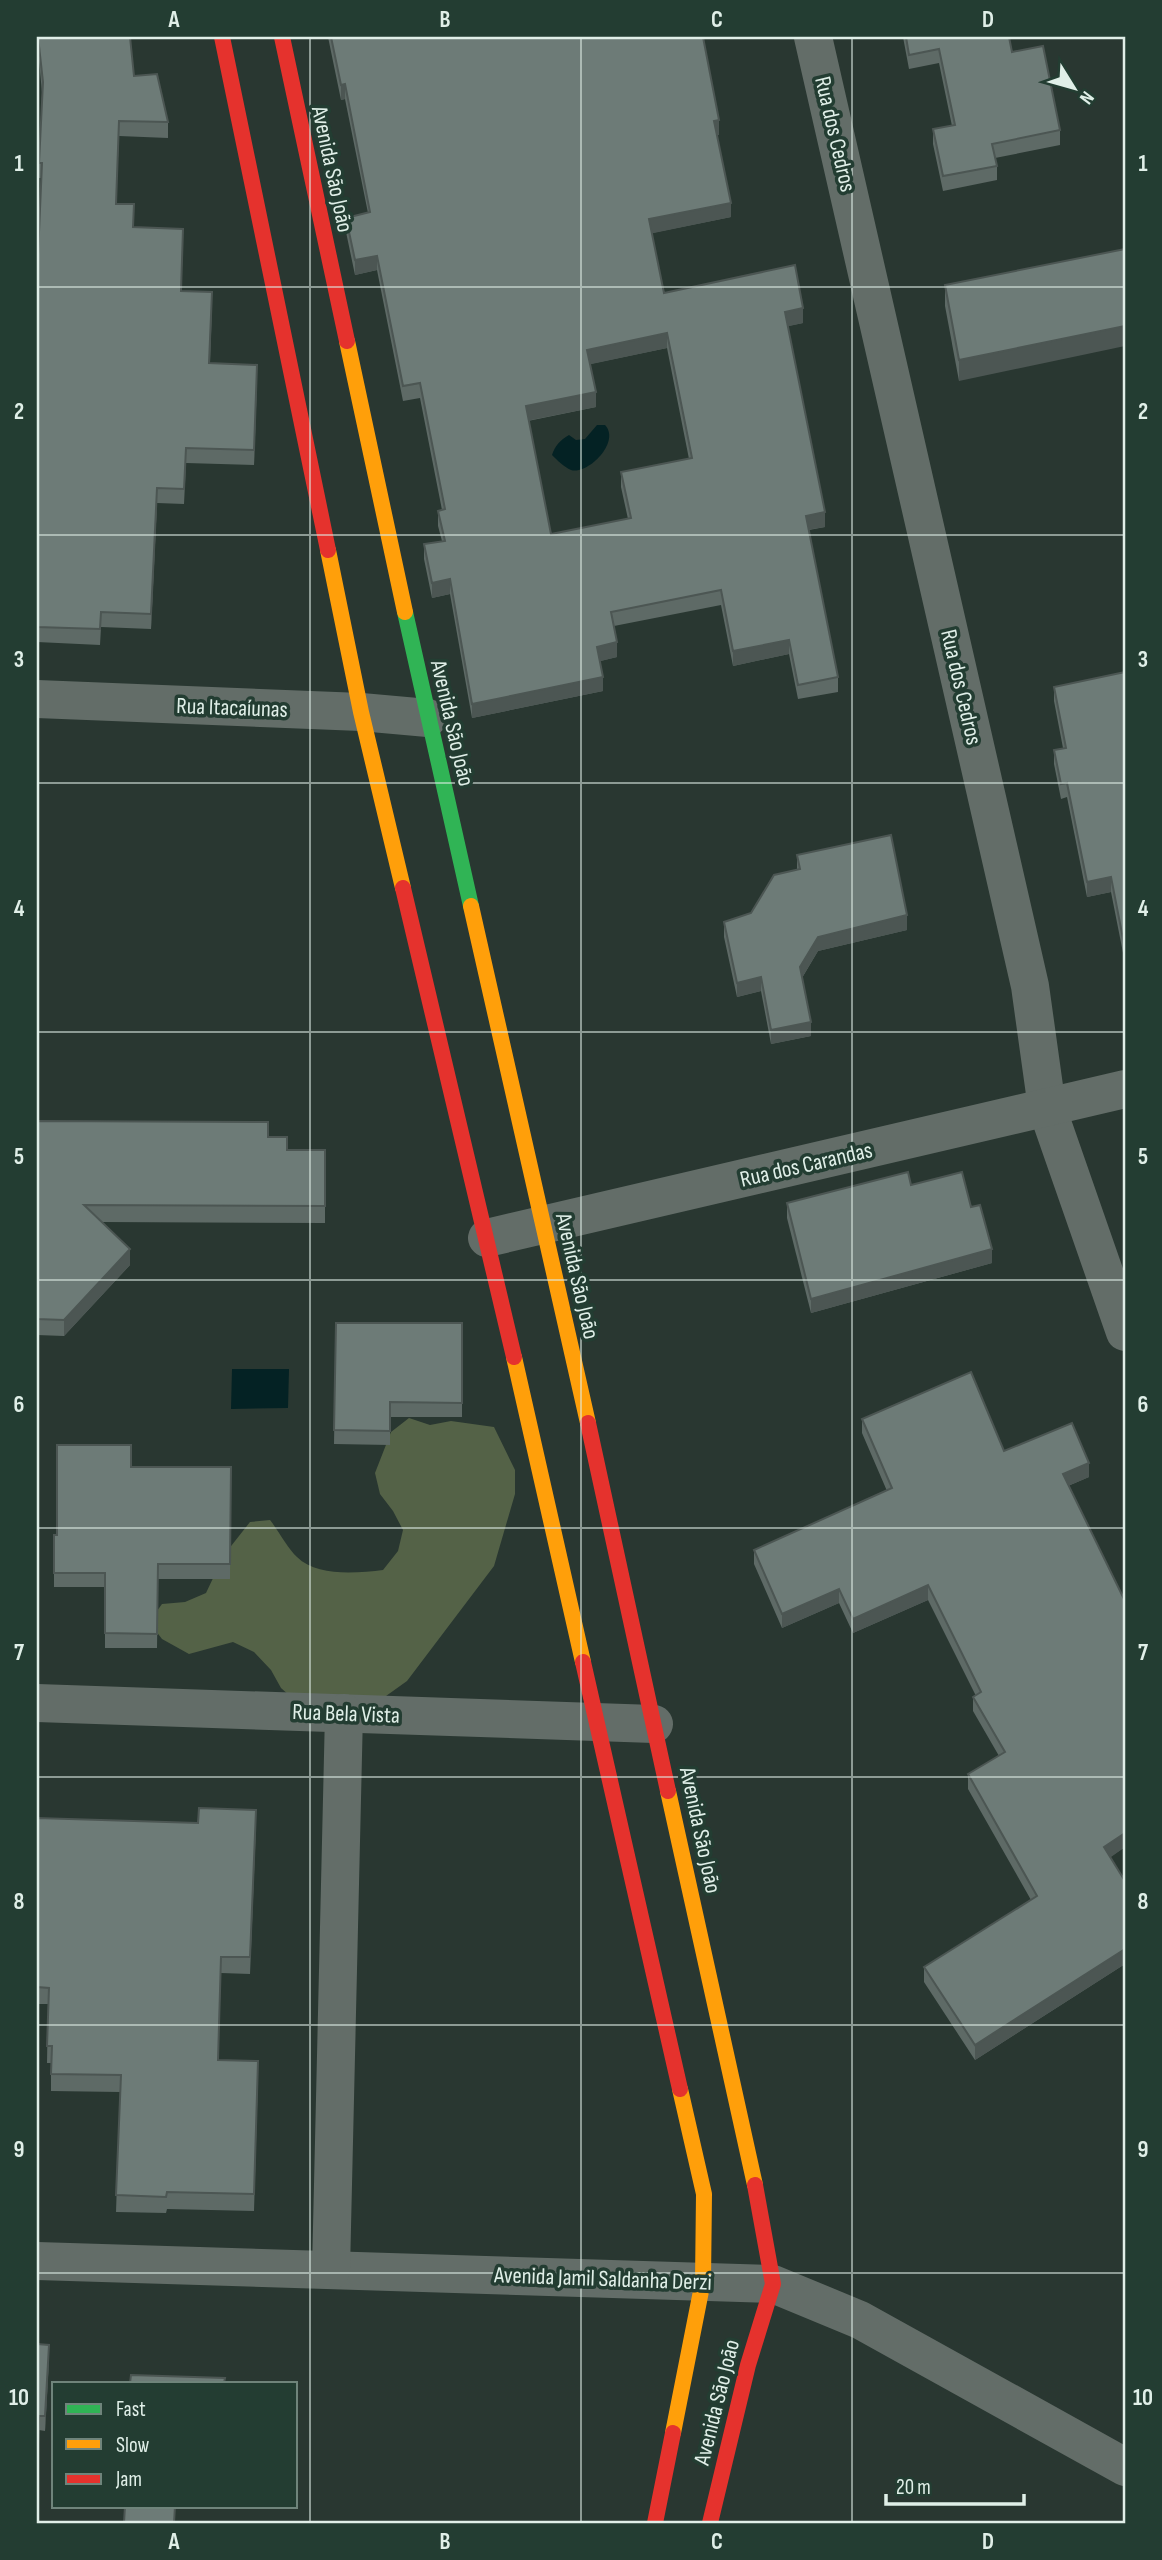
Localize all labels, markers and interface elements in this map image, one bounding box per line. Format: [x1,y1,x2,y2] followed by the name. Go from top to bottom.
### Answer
[168,6,181,34] text: A
[440,6,451,34] text: B
[711,6,723,34] text: C
[982,6,994,34] text: D
[1040,52,1110,122] north arrow
[808,74,862,195] street label: Rua dos Cedros
[1074,86,1099,108] text: N
[305,103,359,235] street label: Avenida São João
[14,150,24,178] text: 1
[1138,150,1148,178] text: 1
[14,398,24,426] text: 2
[1138,398,1148,426] text: 2
[934,627,988,748] street label: Rua dos Cedros
[14,646,24,674] text: 3
[1138,646,1148,674] text: 3
[424,657,480,789] street label: Avenida São João
[176,692,288,724] street label: Rua Itacaíunas
[14,895,25,923] text: 4
[1138,895,1149,923] text: 4
[737,1136,875,1194] street label: Rua dos Carandas
[14,1143,24,1171] text: 5
[1138,1143,1148,1171] text: 5
[549,1210,605,1342] street label: Avenida São João
[14,1391,24,1419] text: 6
[1138,1391,1148,1419] text: 6
[14,1639,24,1667] text: 7
[1138,1639,1148,1667] text: 7
[292,1698,400,1730] street label: Rua Bela Vista
[673,1764,727,1896] street label: Avenida São João
[14,1888,25,1916] text: 8
[1138,1888,1149,1916] text: 8
[14,2136,24,2164] text: 9
[1138,2136,1148,2164] text: 9
[493,2261,712,2297] street label: Avenida Jamil Saldanha Derzi
[688,2337,746,2469] street label: Avenida São João
[52,2382,298,2508] legend
[9,2384,29,2412] text: 10
[1133,2384,1153,2412] text: 10
[116,2397,146,2422] text: Fast
[116,2433,150,2458] text: Slow
[886,2462,1024,2506] scale bar
[115,2467,142,2492] text: Jam
[896,2475,931,2500] text: 20 m
[168,2528,181,2556] text: A
[440,2528,451,2556] text: B
[711,2528,723,2556] text: C
[982,2528,994,2556] text: D

